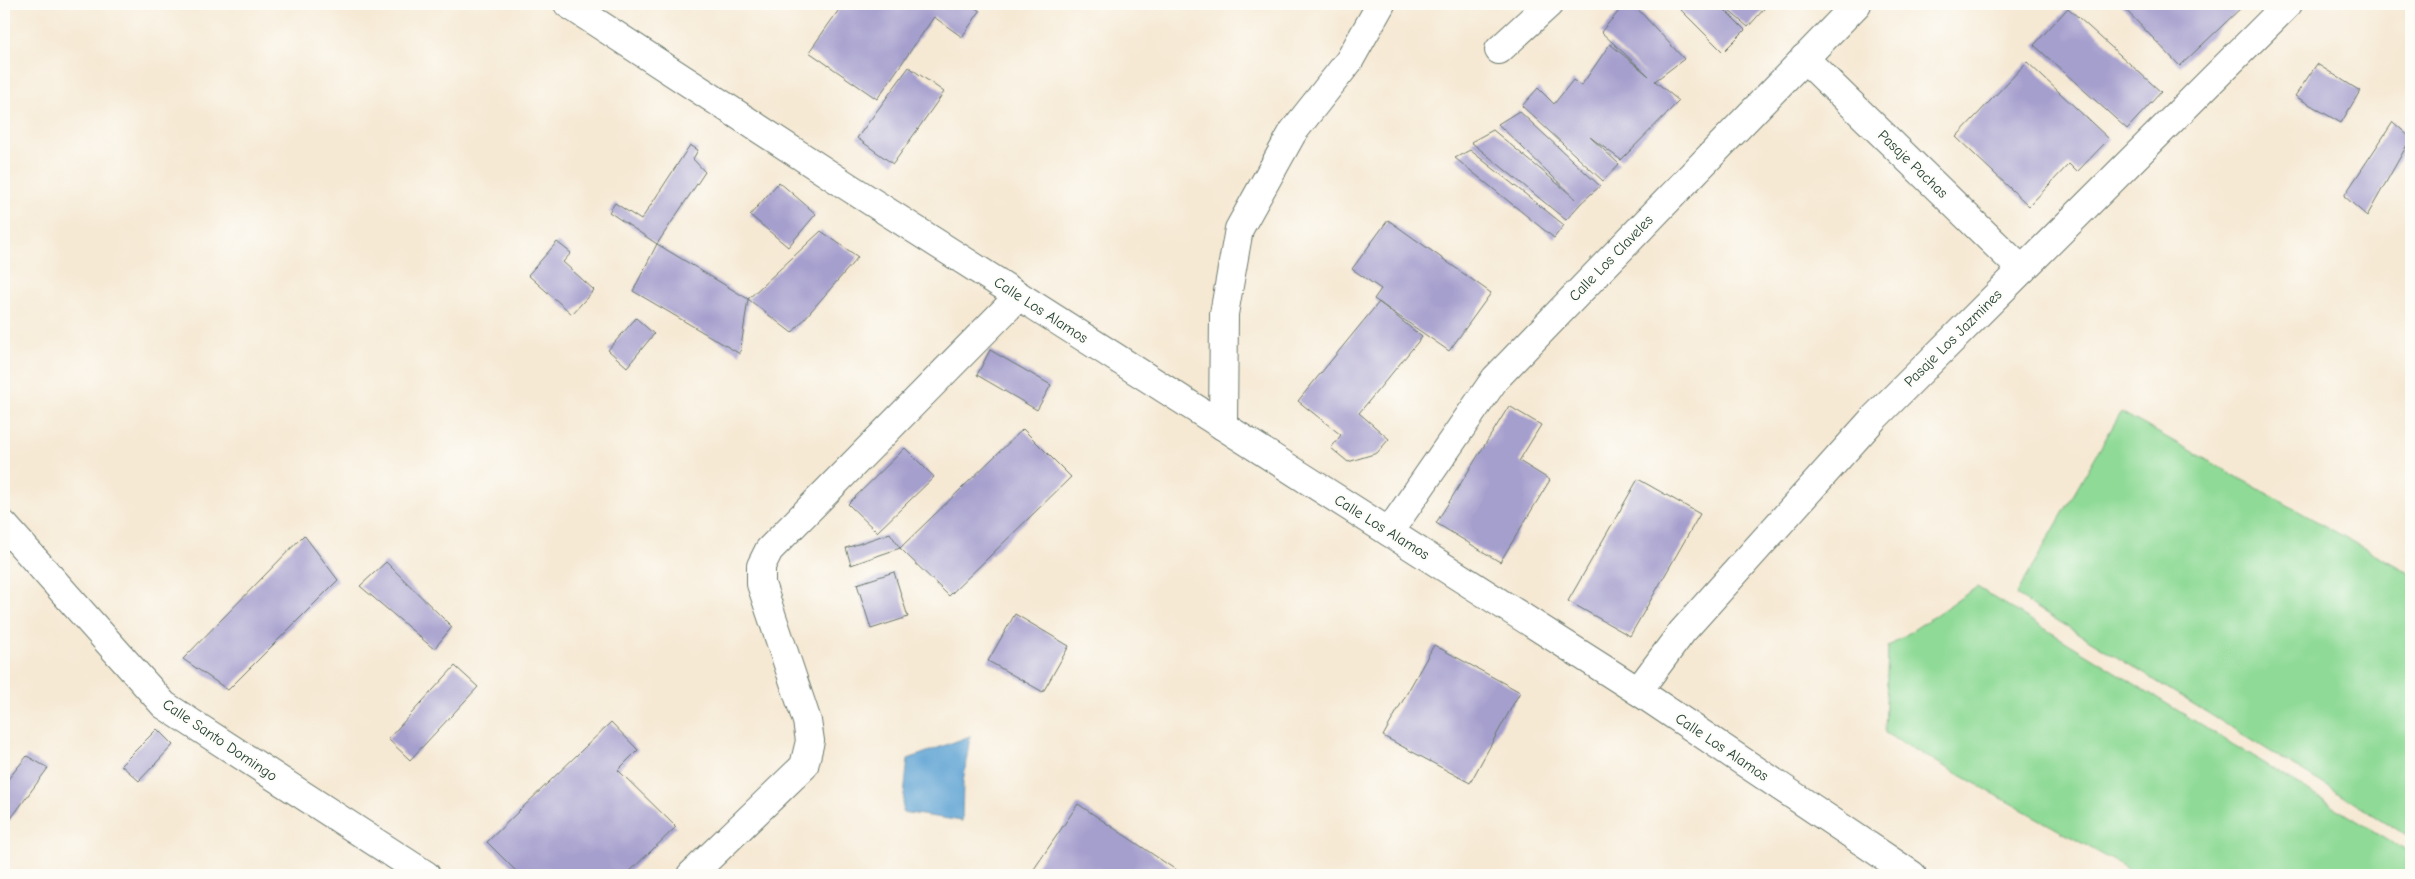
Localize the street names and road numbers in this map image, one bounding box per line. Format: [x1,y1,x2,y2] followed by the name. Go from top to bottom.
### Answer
[1874,126,1952,202] street label: Pasaje Pachas
[1565,211,1657,305] street label: Calle Los Claveles
[991,273,1091,347] street label: Calle Los Alamos
[1900,285,2006,391] street label: Pasaje Los Jazmines
[1331,491,1433,563] street label: Calle Los Alamos
[159,695,281,785] street label: Calle Santo Domingo
[1672,709,1772,785] street label: Calle Los Alamos

